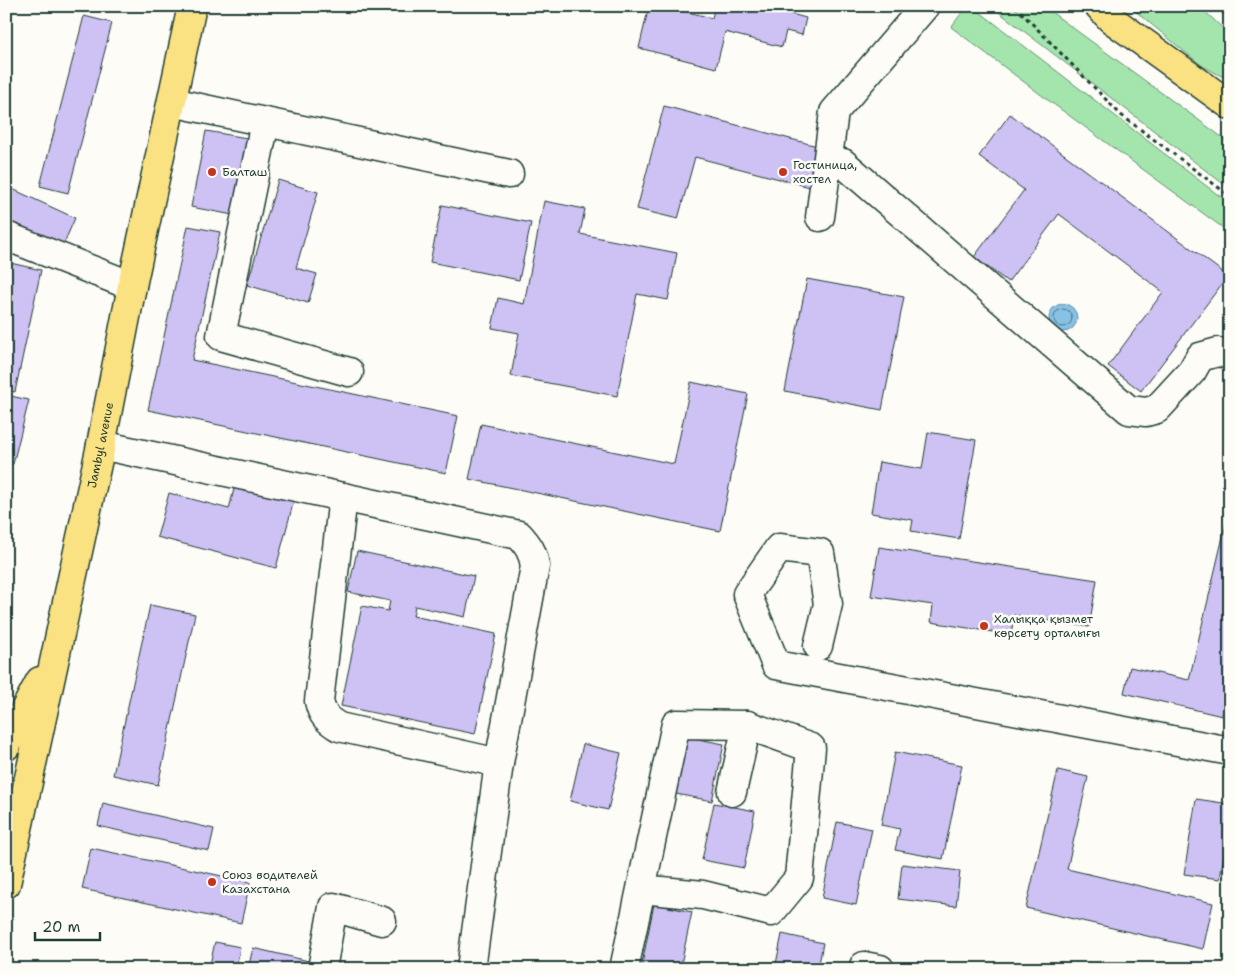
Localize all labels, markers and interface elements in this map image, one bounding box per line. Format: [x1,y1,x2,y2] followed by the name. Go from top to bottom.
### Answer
[793,157,857,187] place label: Гостиница, хостел
[222,164,267,180] place label: Балташ
[206,166,218,178] marker: Балташ
[777,166,789,178] marker: Гостиница, хостел
[84,401,117,490] street label: Jambyl avenue
[994,611,1100,641] place label: Халыққа қызмет көрсету орталығы
[978,620,990,632] marker: Халыққа қызмет көрсету орталығы
[222,867,318,897] place label: Союз водителей Казахстана
[206,876,218,888] marker: Союз водителей Казахстана
[35,910,100,942] scale bar
[42,917,81,937] text: 20 m

